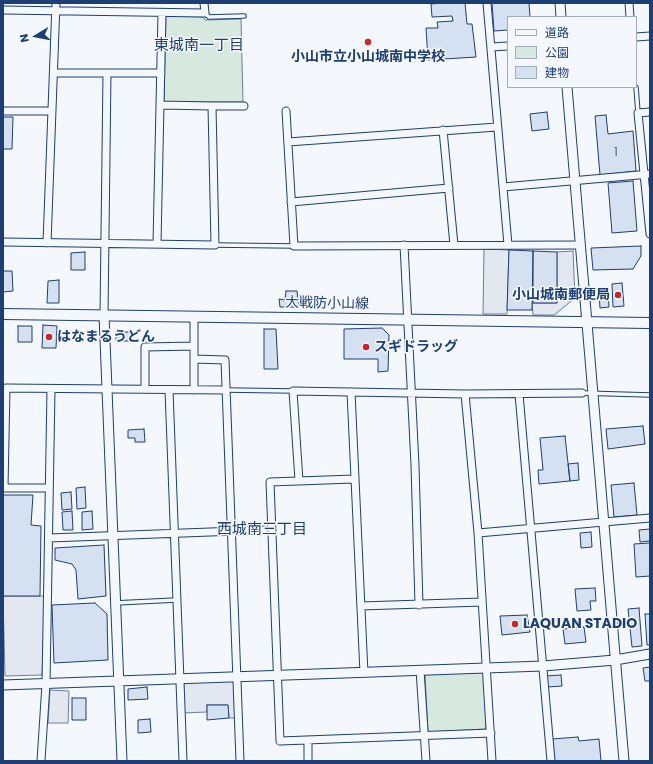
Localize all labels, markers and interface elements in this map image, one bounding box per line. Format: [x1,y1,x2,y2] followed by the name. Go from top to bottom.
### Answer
[16,16,56,56] north arrow
[507,16,637,88] legend
[545,24,569,41] text: 道路
[16,33,33,44] text: N
[154,37,244,55] district label: 東城南一丁目
[363,37,373,47] marker: 小山市立小山城南中学校
[545,44,569,61] text: 公園
[291,49,445,65] place label: 小山市立小山城南中学校
[545,64,569,81] text: 建物
[614,146,618,160] house number: 1
[512,287,610,303] place label: 小山城南郵便局
[613,290,623,300] marker: 小山城南郵便局
[285,295,369,313] street label: 大戦防小山線
[57,329,155,345] place label: はなまるうどん
[44,332,54,342] marker: はなまるうどん
[374,339,458,355] place label: スギドラッグ
[361,342,371,352] marker: スギドラッグ
[217,521,307,539] district label: 西城南三丁目
[523,616,637,632] place label: LAQUAN STADIO
[510,619,520,629] marker: LAQUAN STADIO

